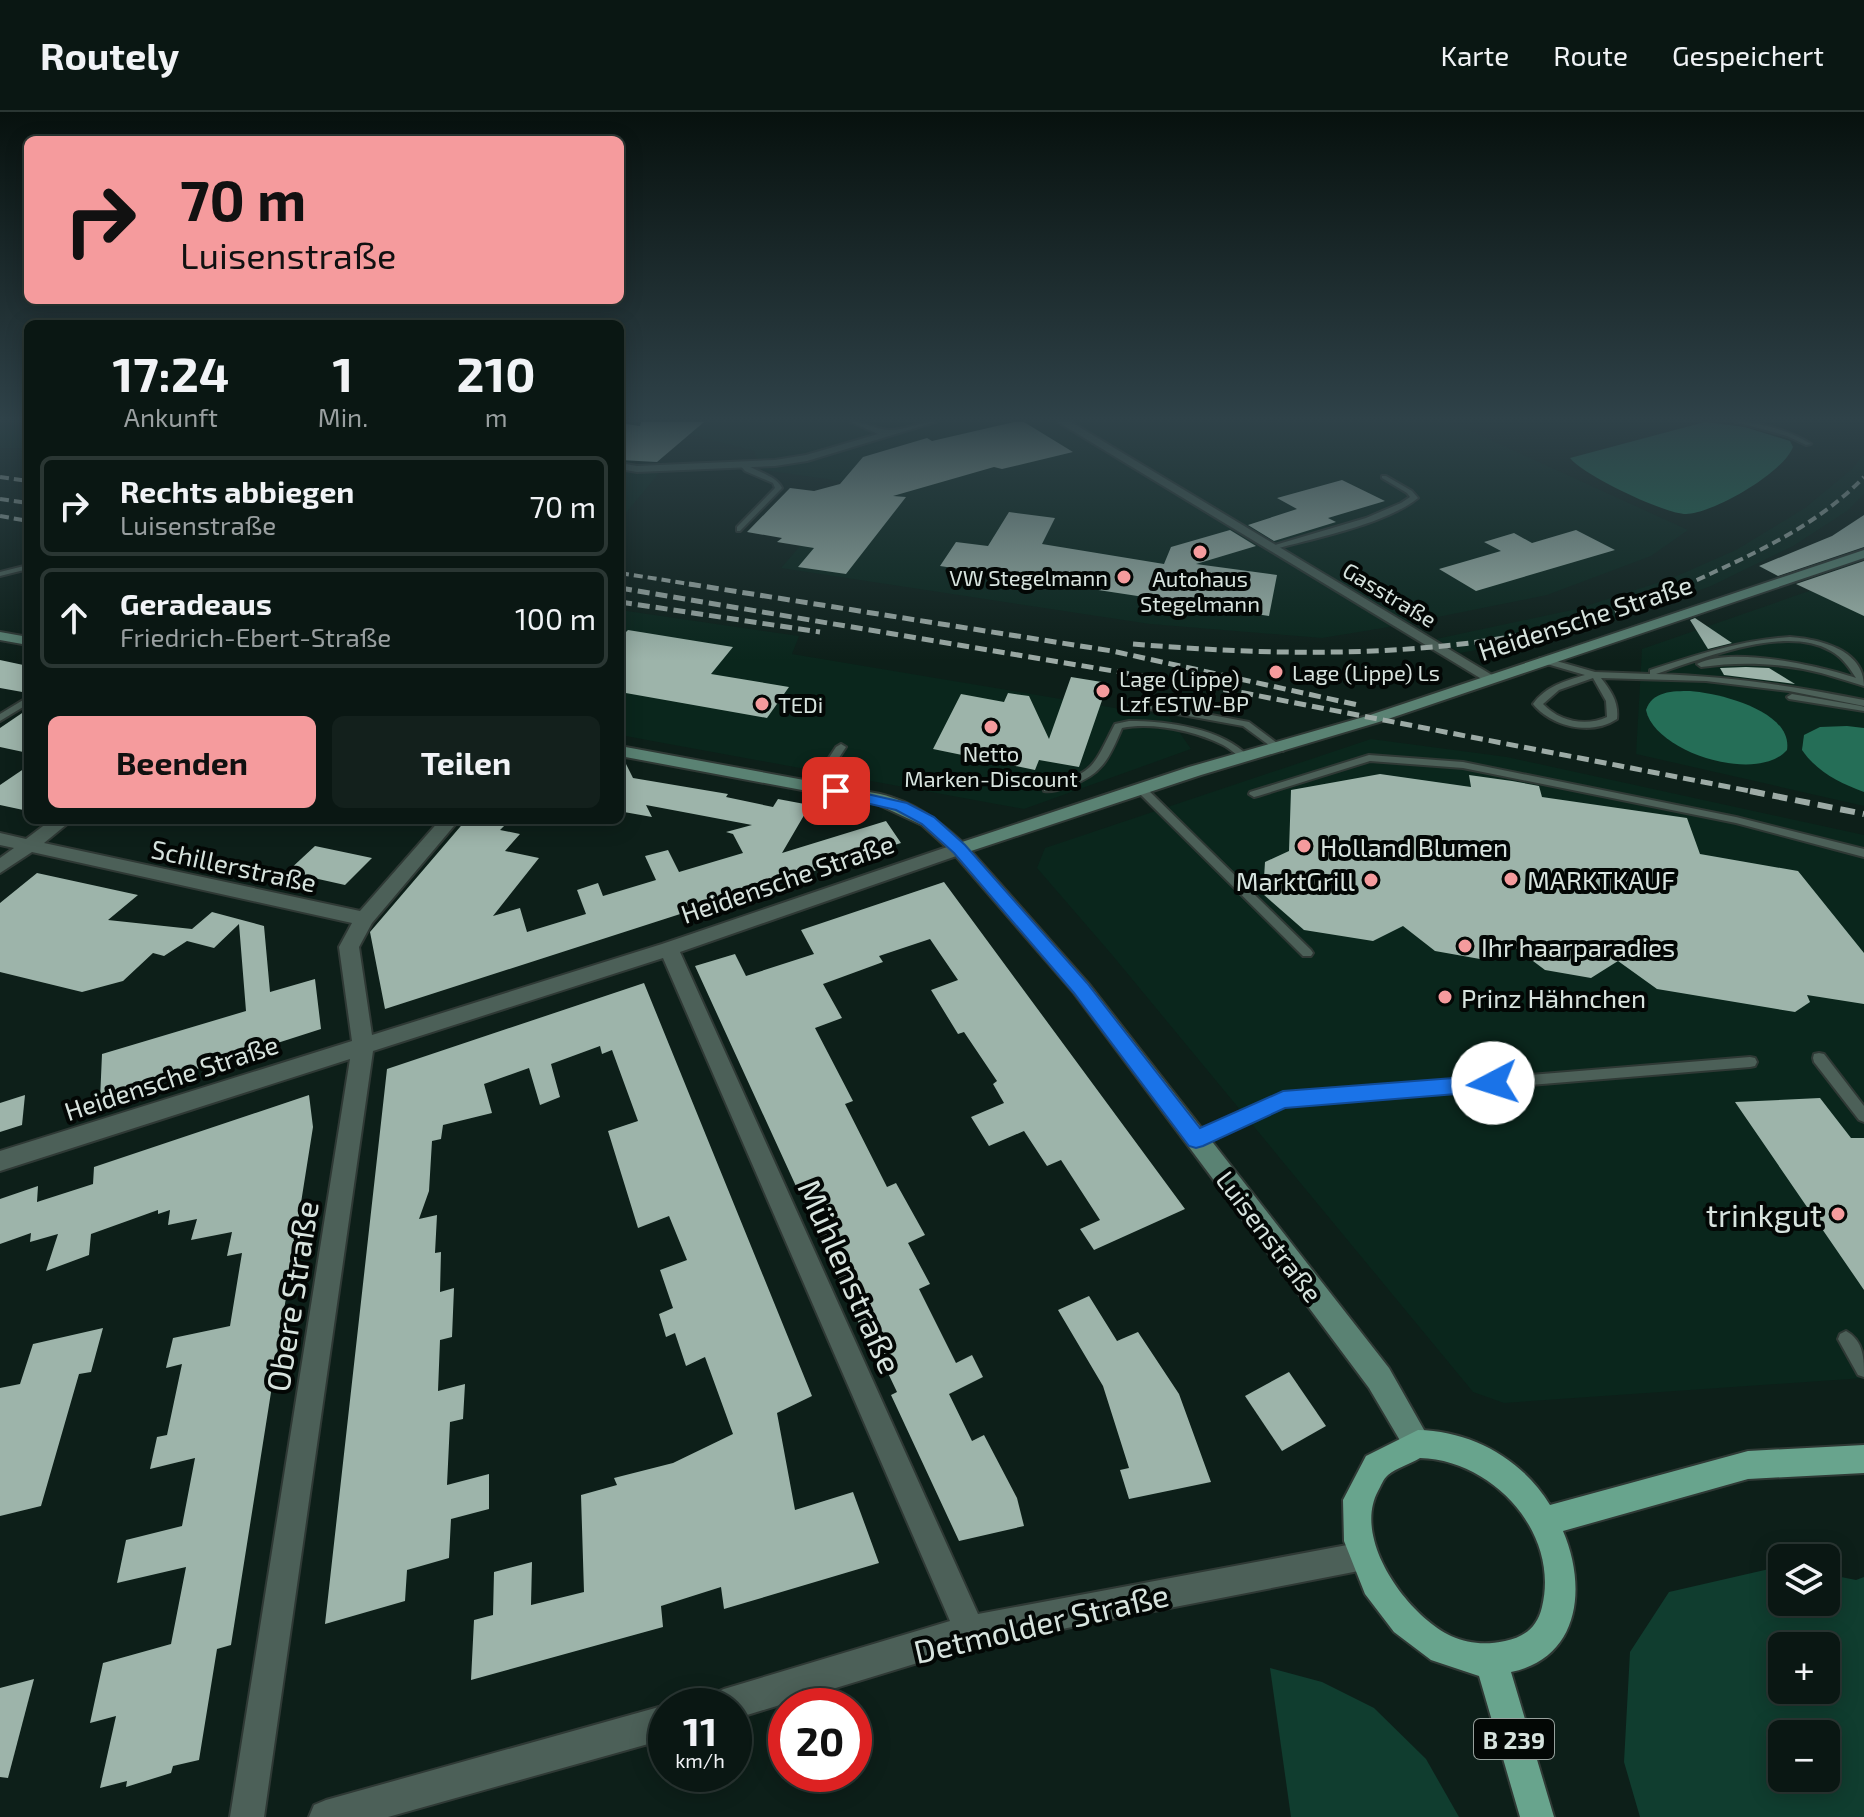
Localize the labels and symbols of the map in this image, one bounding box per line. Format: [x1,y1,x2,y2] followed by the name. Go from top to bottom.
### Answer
[1191,543,1209,561] marker: Autohaus Stegelmann
[1339,556,1441,632] street label: Gasstraße
[949,564,1108,590] place label: VW Stegelmann
[1140,565,1260,616] place label: Autohaus Stegelmann
[1115,568,1133,586] marker: VW Stegelmann
[1474,568,1696,666] street label: Heidensche Straße
[1292,659,1440,685] place label: Lage (Lippe) Ls
[1267,663,1285,681] marker: Lage (Lippe) Ls
[1119,665,1249,716] place label: Lage (Lippe) Lzf ESTW-BP
[1094,682,1112,700] marker: Lage (Lippe) Lzf ESTW-BP
[778,691,823,717] place label: TEDi
[753,695,771,713] marker: TEDi
[982,718,1000,736] marker: Netto Marken-Discount
[904,740,1078,791] place label: Netto Marken-Discount
[802,757,870,825] pin
[676,827,898,929] street label: Heidensche Straße
[1320,831,1508,862] place label: Holland Blumen
[149,832,319,898] street label: Schillerstraße
[1295,837,1313,855] marker: Holland Blumen
[1527,864,1675,895] place label: MARKTKAUF
[1236,865,1355,896] place label: MarktGrill
[1502,870,1520,888] marker: MARKTKAUF
[1362,871,1380,889] marker: MarktGrill
[1481,931,1675,962] place label: Ihr haarparadies
[1456,937,1474,955] marker: Ihr haarparadies
[1461,982,1646,1013] place label: Prinz Hähnchen
[1436,988,1454,1006] marker: Prinz Hähnchen
[60,1028,282,1126] street label: Heidensche Straße
[1451,1041,1535,1125] position arrow
[1211,1164,1329,1308] street label: Luisenstraße
[791,1173,911,1379] street label: Mühlenstraße
[1706,1195,1822,1233] place label: trinkgut
[257,1198,325,1394] street label: Obere Straße
[1829,1205,1847,1223] marker: trinkgut
[910,1574,1172,1670] street label: Detmolder Straße
[768,1688,872,1792] speed limit sign: 20
[1474,1719,1554,1759] road number: B 239

